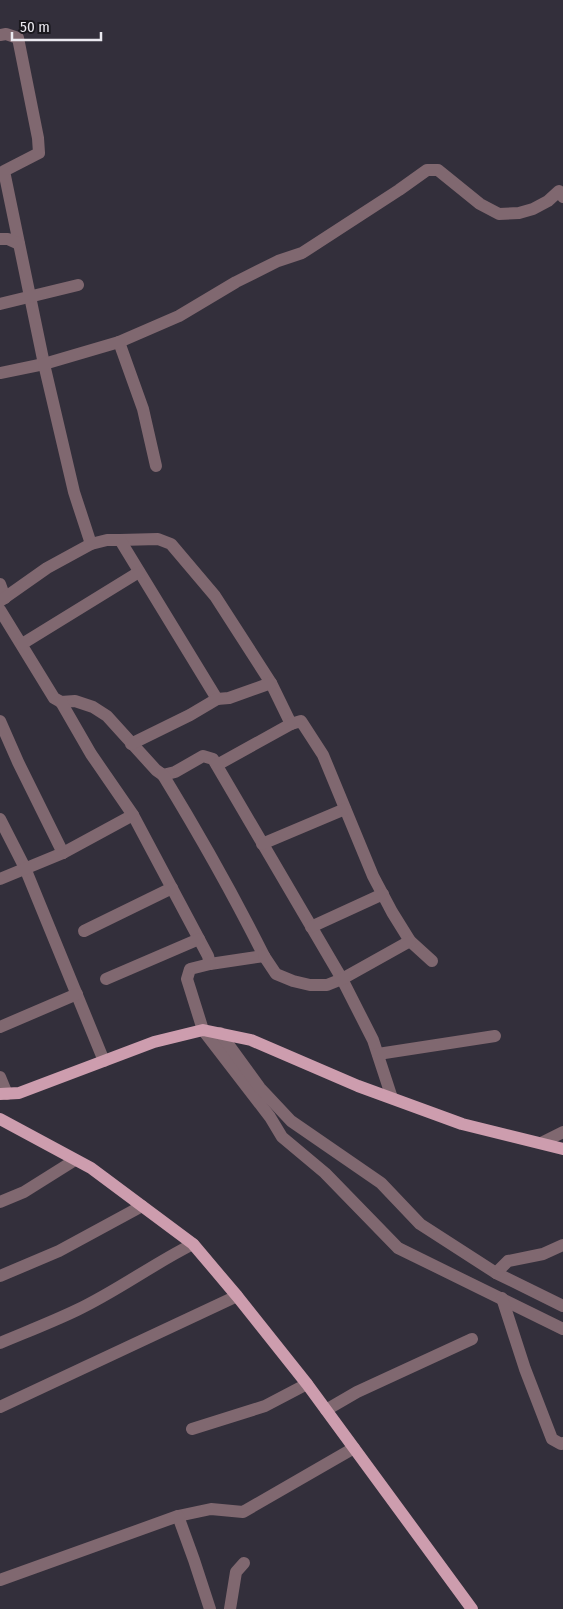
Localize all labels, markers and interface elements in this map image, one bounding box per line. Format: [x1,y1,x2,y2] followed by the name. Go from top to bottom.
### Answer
[12,10,101,42] scale bar
[20,18,50,36] text: 50 m

